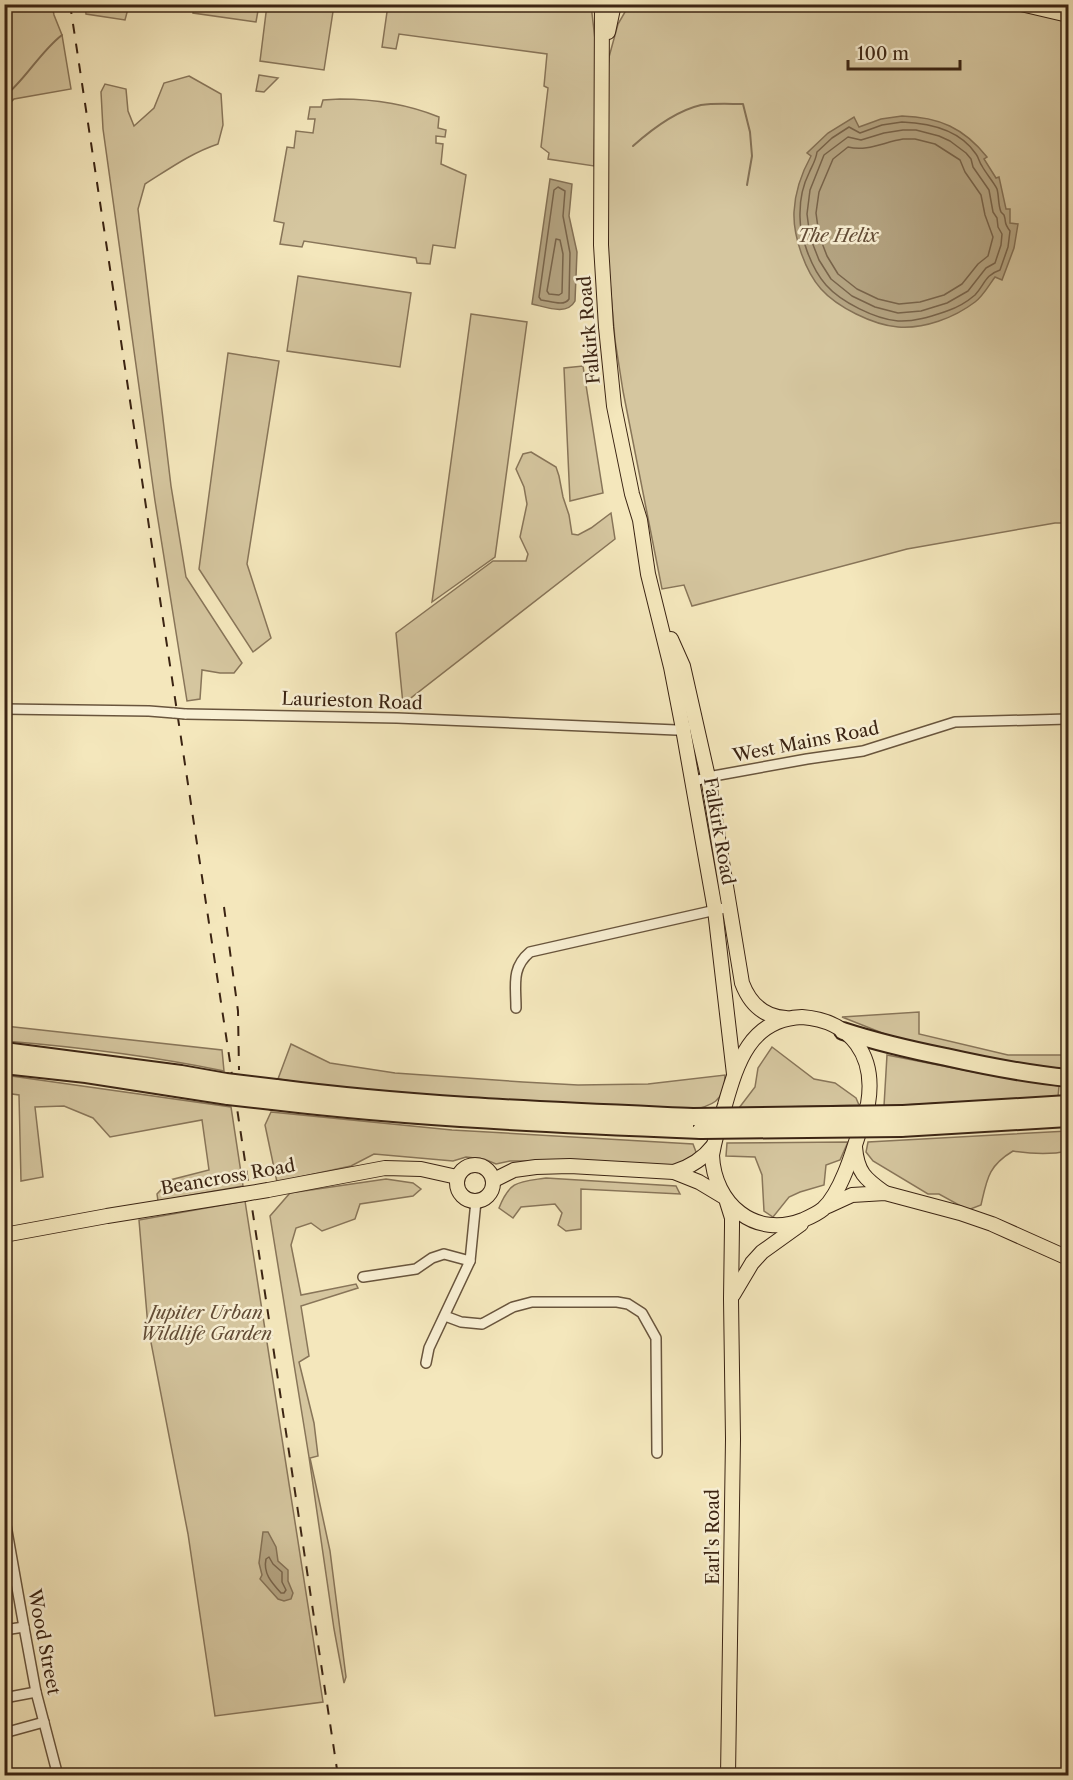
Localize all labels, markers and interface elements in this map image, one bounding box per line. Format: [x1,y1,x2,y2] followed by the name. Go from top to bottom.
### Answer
[848,33,960,71] scale bar
[857,43,909,65] text: 100 m
[798,225,880,247] park label: The Helix
[573,275,605,385] street label: Falkirk Road
[281,688,423,714] street label: Laurieston Road
[730,717,881,767] street label: West Mains Road
[699,776,739,886] street label: Falkirk Road
[159,1154,297,1200] street label: Beancross Road
[140,1302,272,1345] park label: Jupiter Urban Wildlife Garden
[702,1489,724,1585] street label: Earl's Road
[23,1586,65,1697] street label: Wood Street

